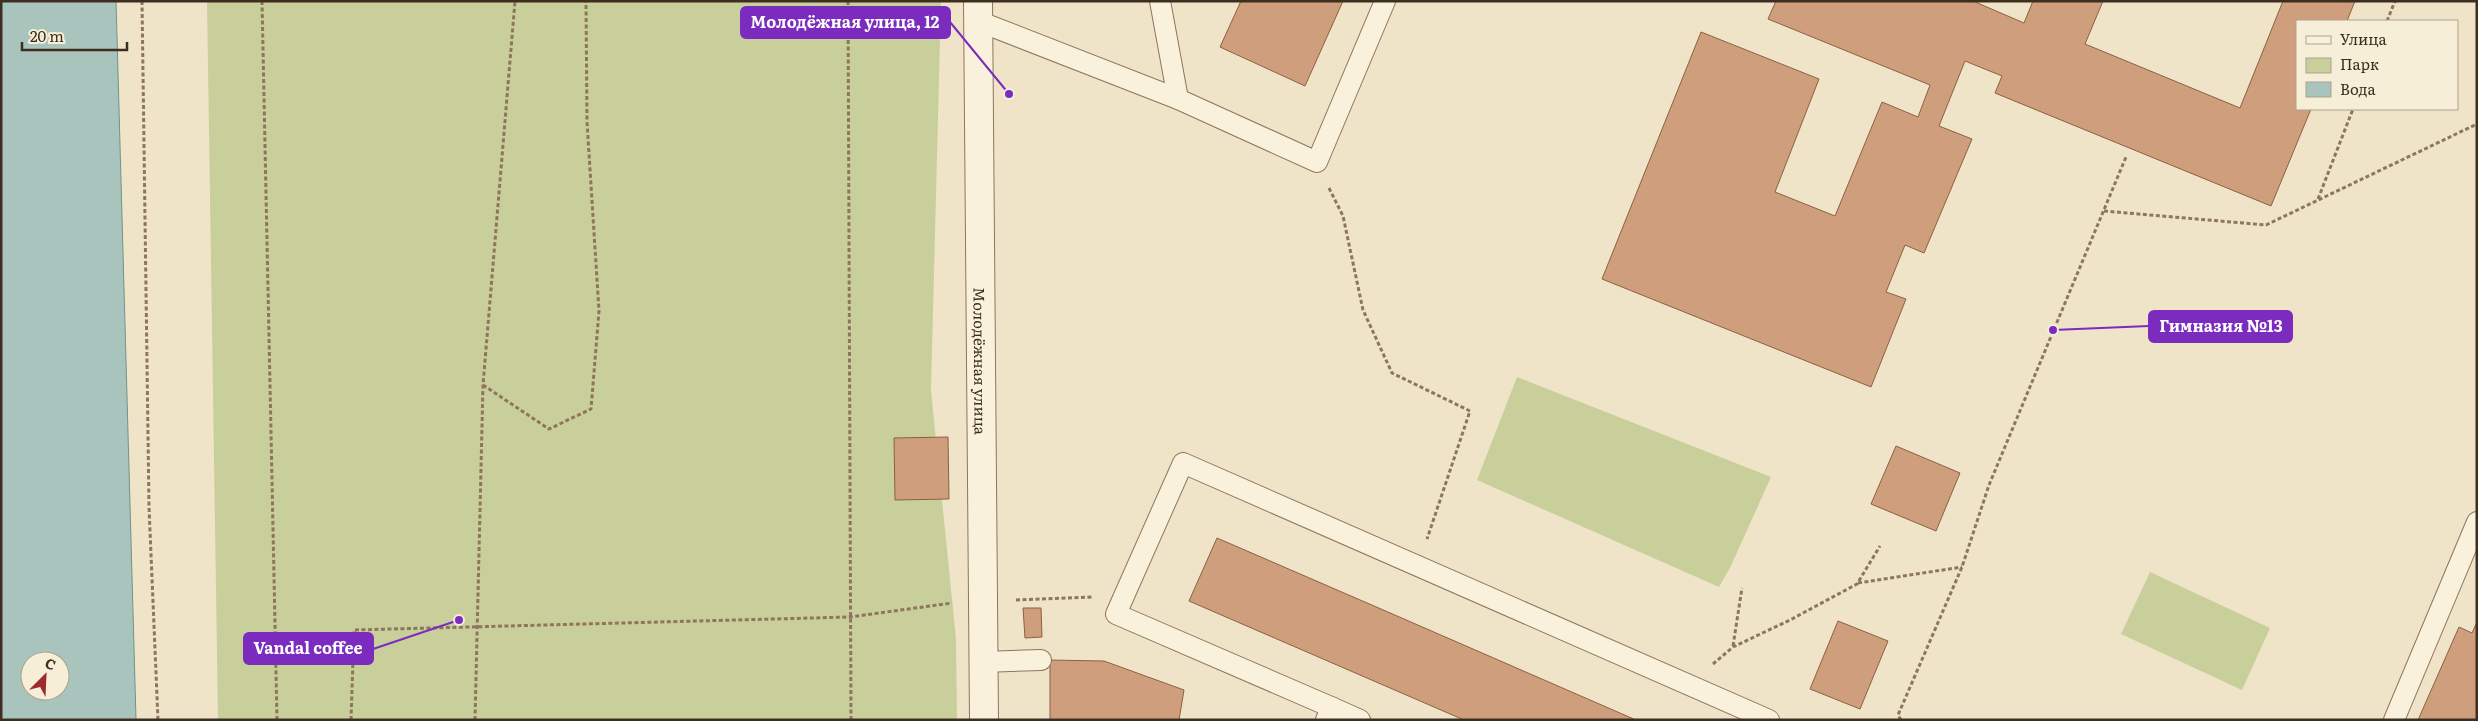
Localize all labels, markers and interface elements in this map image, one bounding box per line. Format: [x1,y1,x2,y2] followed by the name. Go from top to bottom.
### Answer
[741,7,950,38] callout: Молодёжная улица, 12
[751,9,940,33] text: Молодёжная улица, 12
[22,20,128,52] scale bar
[2296,20,2458,110] legend
[30,24,64,47] text: 20 m
[2340,27,2388,50] text: Улица
[2340,52,2379,75] text: Парк
[2340,77,2377,100] text: Вода
[969,287,993,436] street label: Молодёжная улица
[2149,311,2292,342] callout: Гимназия №13
[2159,313,2283,337] text: Гимназия №13
[244,633,373,664] callout: Vandal coffee
[253,635,363,659] text: Vandal coffee
[20,651,70,701] north arrow
[42,652,59,674] text: С

